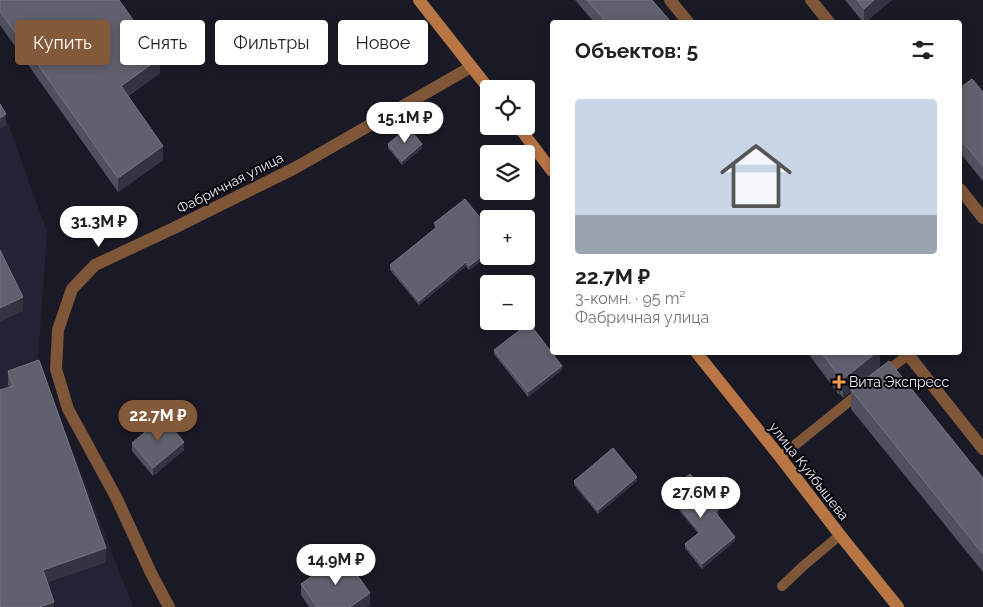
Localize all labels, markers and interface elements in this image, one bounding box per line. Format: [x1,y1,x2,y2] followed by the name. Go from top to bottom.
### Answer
[15,20,110,65] chip: Купить
[120,20,205,65] chip: Снять
[215,20,328,65] chip: Фильтры
[338,20,428,65] chip: Новое
[909,36,937,64] icon: filters
[575,38,698,63] text: Объектов: 5
[480,80,535,330] map controls
[480,80,535,135] button: locate
[359,102,451,144] pin: 15.1M ₽
[377,108,433,127] text: 15.1M ₽
[711,131,801,221] icon: home
[480,145,535,200] button: layers
[174,149,286,217] street label: Фабричная улица
[53,206,145,248] pin: 31.3M ₽
[480,210,535,265] button: +
[71,212,127,231] text: 31.3M ₽
[575,264,650,289] text: 22.7M ₽
[480,275,535,330] button: −
[575,289,686,308] text: 3-комн. · 95 m²
[575,308,709,327] text: Фабричная улица
[849,374,949,390] place label: Вита Экспресс
[833,376,845,388] marker: Вита Экспресс
[112,400,204,442] pin: 22.7M ₽
[129,406,187,425] text: 22.7M ₽
[766,419,852,523] street label: улица Куйбышева
[655,476,747,519] pin: 27.6M ₽
[672,483,730,502] text: 27.6M ₽
[290,544,382,586] pin: 14.9M ₽
[307,550,365,569] text: 14.9M ₽

